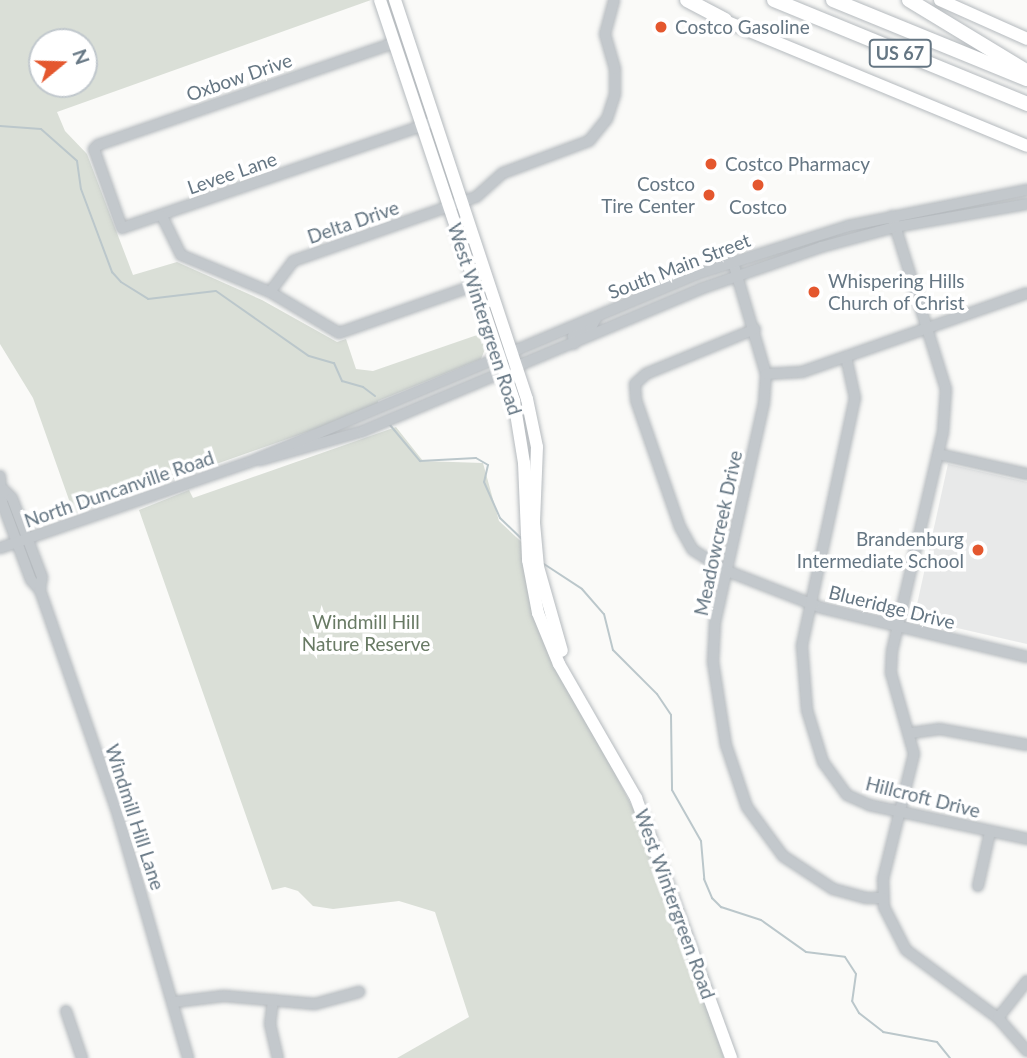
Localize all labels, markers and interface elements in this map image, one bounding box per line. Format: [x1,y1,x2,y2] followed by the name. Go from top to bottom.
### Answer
[675,16,810,38] place label: Costco Gasoline
[653,19,669,35] marker: Costco Gasoline
[28,28,98,98] north arrow
[869,38,932,68] road number: US 67
[68,46,95,67] text: N
[183,48,295,106] street label: Oxbow Drive
[184,147,280,199] street label: Levee Lane
[725,153,870,175] place label: Costco Pharmacy
[703,156,719,172] marker: Costco Pharmacy
[601,173,695,217] place label: Costco Tire Center
[750,177,766,193] marker: Costco
[701,187,717,203] marker: Costco Tire Center
[304,196,402,248] street label: Delta Drive
[729,196,787,218] place label: Costco
[443,220,527,418] street label: West Wintergreen Road
[605,228,753,304] street label: South Main Street
[828,270,965,314] place label: Whispering Hills Church of Christ
[806,284,822,300] marker: Whispering Hills Church of Christ
[21,446,217,532] street label: North Duncanville Road
[689,448,747,618] street label: Meadowcreek Drive
[797,528,964,572] place label: Brandenburg Intermediate School
[970,542,986,558] marker: Brandenburg Intermediate School
[827,580,957,634] street label: Blueridge Drive
[302,611,430,655] park label: Windmill Hill Nature Reserve
[101,741,169,893] street label: Windmill Hill Lane
[863,772,983,822] street label: Hillcroft Drive
[630,806,720,1002] street label: West Wintergreen Road

